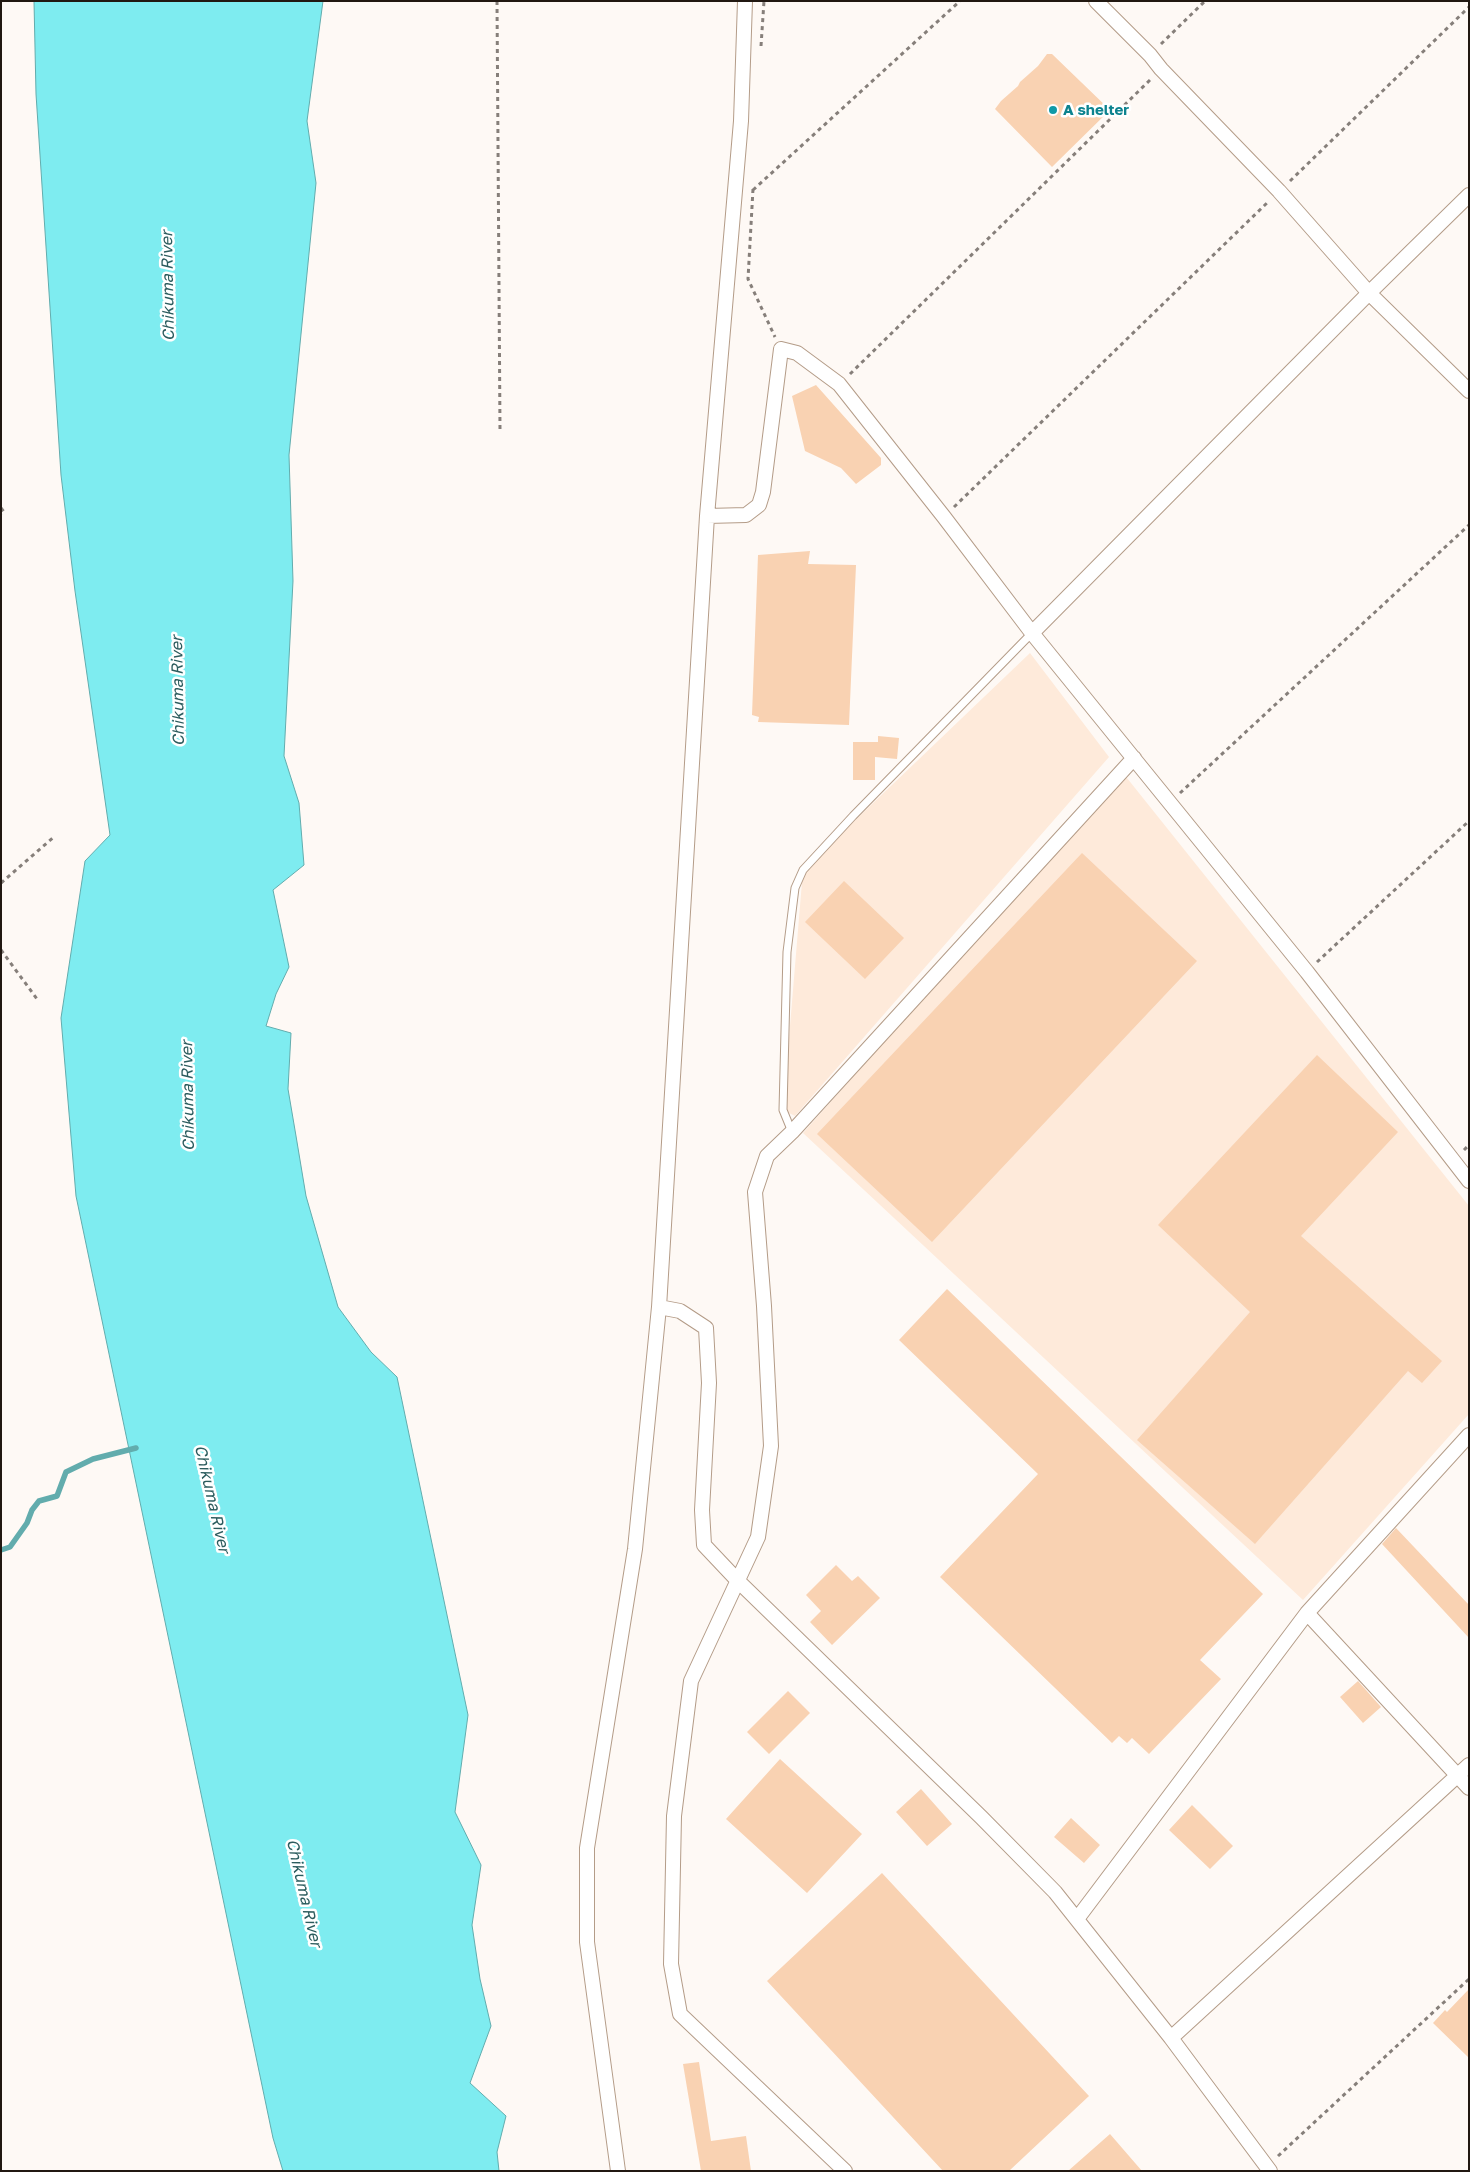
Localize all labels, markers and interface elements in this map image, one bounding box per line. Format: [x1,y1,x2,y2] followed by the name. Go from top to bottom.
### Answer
[1063,101,1129,119] place label: A shelter
[1047,104,1059,116] marker: A shelter
[157,231,179,341] water label: Chikuma River
[167,636,189,746] water label: Chikuma River
[177,1041,199,1151] water label: Chikuma River
[190,1443,234,1555] water label: Chikuma River
[282,1837,326,1949] water label: Chikuma River

